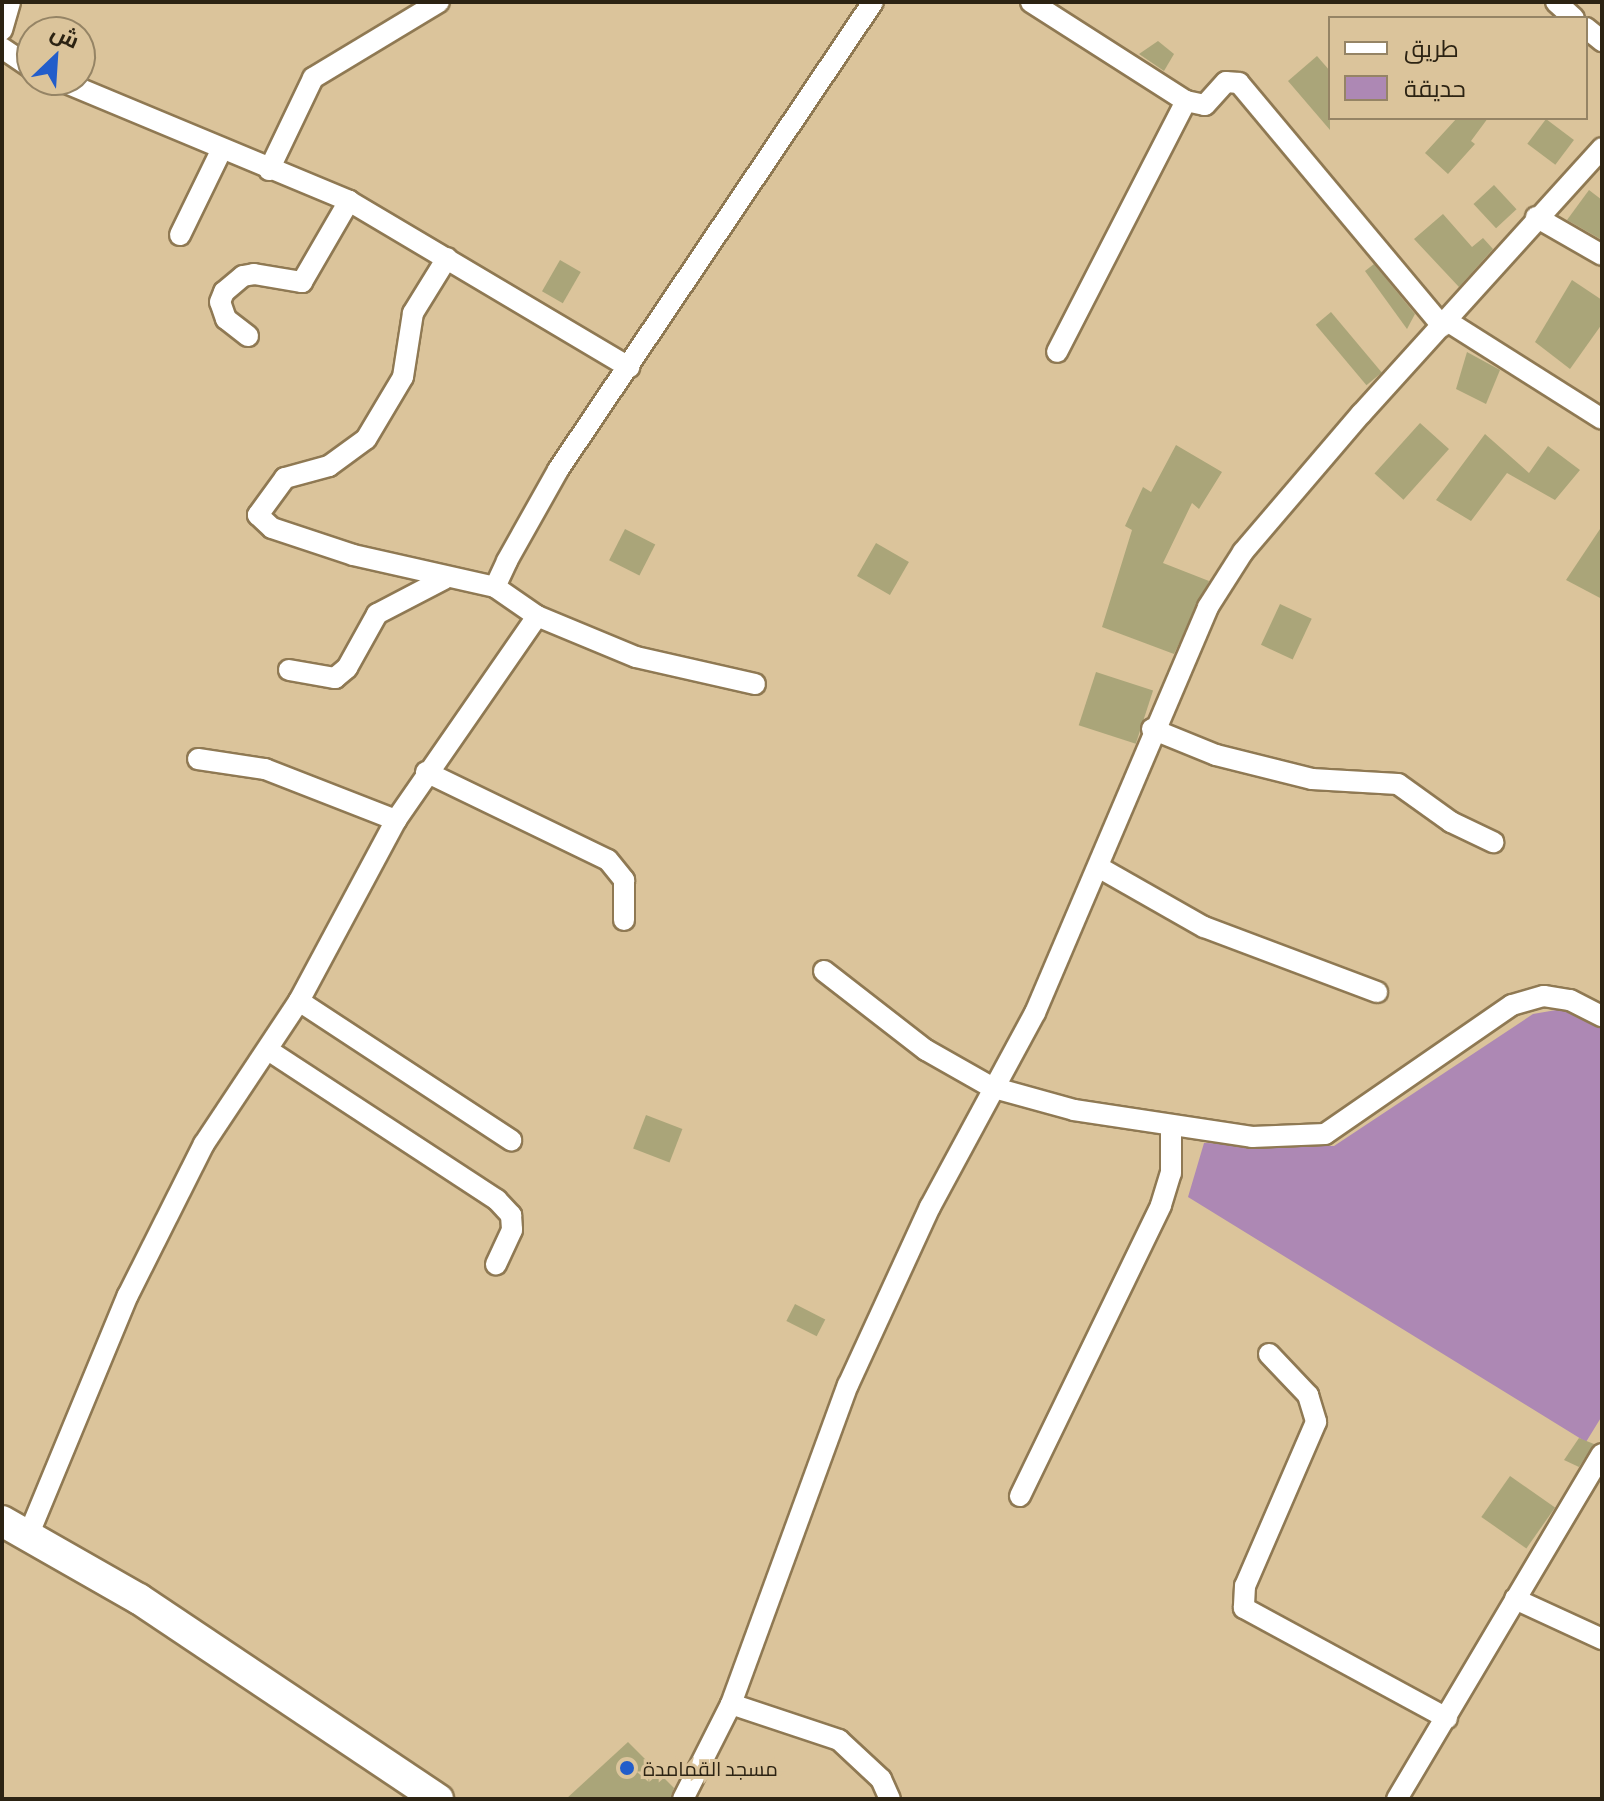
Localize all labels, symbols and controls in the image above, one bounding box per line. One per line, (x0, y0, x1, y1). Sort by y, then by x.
north arrow (16, 16, 96, 96)
legend (1328, 16, 1588, 120)
text: ش (47, 17, 84, 54)
text: طريق (1404, 33, 1459, 62)
text: حديقة (1404, 73, 1466, 102)
place label: مسجد القمامدة (643, 1756, 778, 1780)
marker: مسجد القمامدة (618, 1759, 636, 1777)

